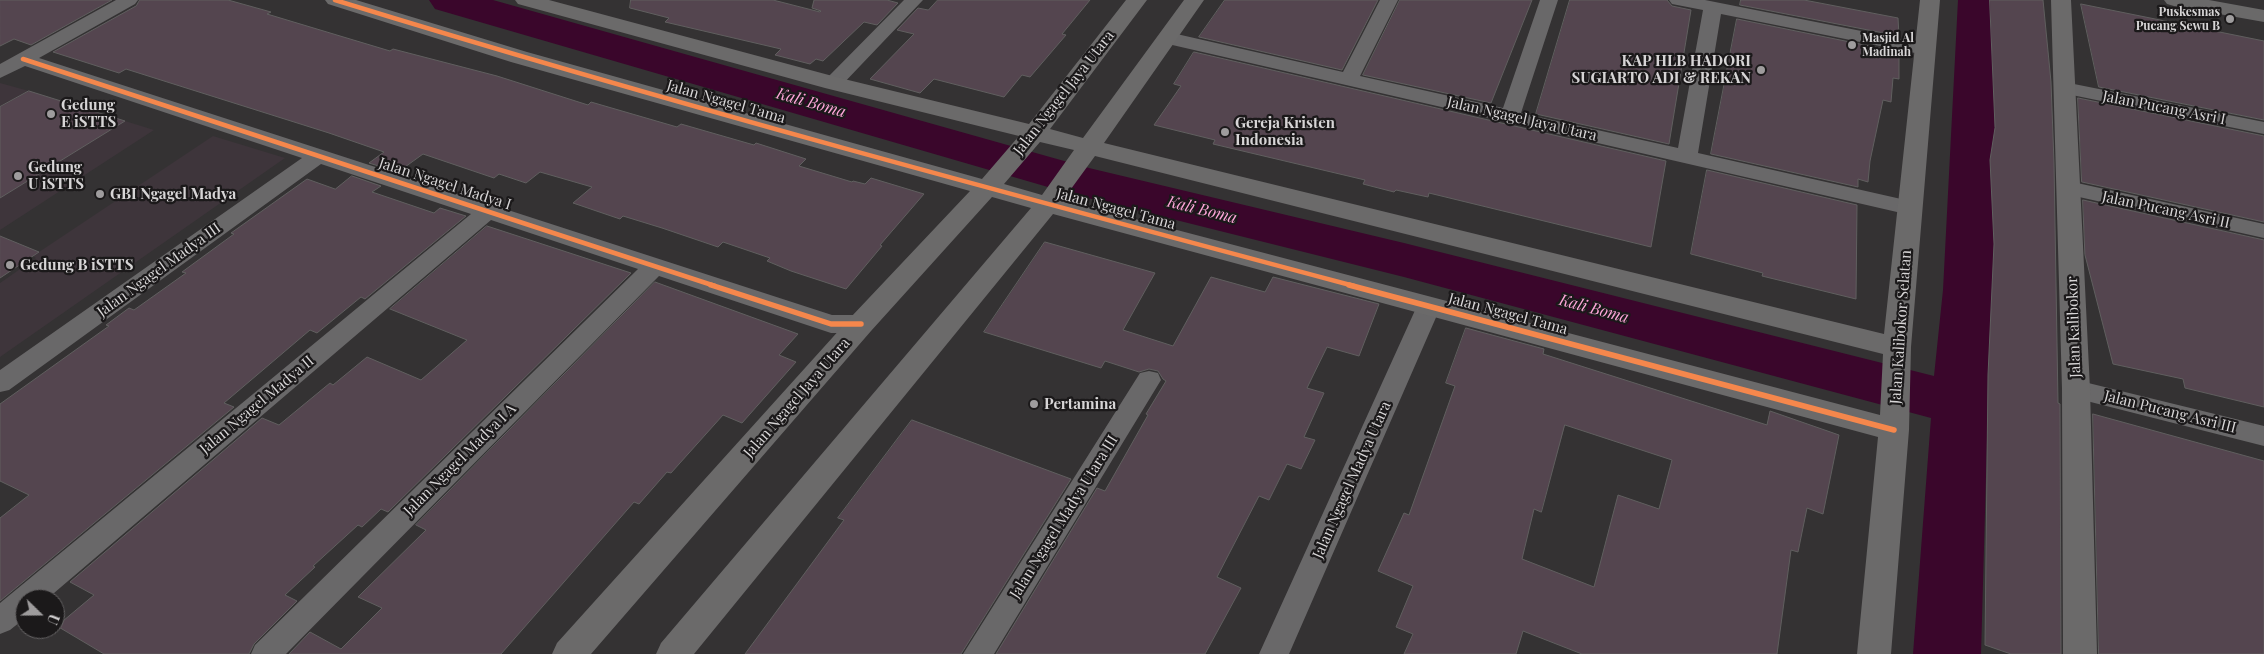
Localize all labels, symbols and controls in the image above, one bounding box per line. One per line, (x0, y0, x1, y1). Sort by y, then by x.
place label: Puskesmas Pucang Sewu B (2136, 5, 2220, 33)
marker: Puskesmas Pucang Sewu B (2224, 13, 2236, 25)
street label: Jalan Ngagel Jaya Utara (1010, 27, 1118, 159)
place label: Masjid Al Madinah (1862, 31, 1914, 59)
marker: Masjid Al Madinah (1846, 39, 1858, 51)
place label: KAP HLB HADORI SUGIARTO ADI & REKAN (1571, 52, 1751, 87)
marker: KAP HLB HADORI SUGIARTO ADI & REKAN (1755, 64, 1767, 76)
street label: Jalan Ngagel Tama (665, 76, 787, 128)
water label: Kali Boma (774, 84, 848, 122)
street label: Jalan Pucang Asri I (2101, 87, 2227, 129)
street label: Jalan Ngagel Jaya Utara (1445, 93, 1599, 145)
place label: Gedung E iSTTS (61, 96, 116, 131)
marker: Gedung E iSTTS (45, 108, 57, 120)
place label: Gereja Kristen Indonesia (1235, 114, 1335, 149)
marker: Gereja Kristen Indonesia (1219, 126, 1231, 138)
street label: Jalan Ngagel Madya I (376, 154, 514, 214)
place label: Gedung U iSTTS (28, 158, 84, 193)
marker: Gedung U iSTTS (12, 170, 24, 182)
street label: Jalan Ngagel Tama (1054, 184, 1178, 234)
place label: GBI Ngagel Madya (110, 185, 236, 203)
marker: GBI Ngagel Madya (94, 188, 106, 200)
street label: Jalan Pucang Asri II (2100, 188, 2232, 232)
water label: Kali Boma (1165, 192, 1239, 228)
street label: Jalan Ngagel Madya III (94, 219, 224, 321)
street label: Jalan Kalibokor Selatan (1887, 249, 1915, 405)
place label: Gedung B iSTTS (20, 256, 133, 274)
marker: Gedung B iSTTS (4, 259, 16, 271)
street label: Jalan Kalibokor (2063, 276, 2085, 378)
street label: Jalan Ngagel Tama (1446, 289, 1570, 339)
water label: Kali Boma (1557, 290, 1631, 328)
street label: Jalan Ngagel Jaya Utara (740, 334, 854, 462)
street label: Jalan Ngagel Madya II (196, 352, 318, 458)
street label: Jalan Pucang Asri III (2102, 387, 2238, 437)
place label: Pertamina (1044, 395, 1116, 413)
marker: Pertamina (1028, 398, 1040, 410)
street label: Jalan Ngagel Madya Utara (1309, 399, 1395, 561)
street label: Jalan Ngagel Madya I A (400, 400, 520, 520)
street label: Jalan Ngagel Madya Utara III (1006, 432, 1122, 602)
north arrow (15, 589, 65, 639)
text: U (43, 611, 64, 627)

